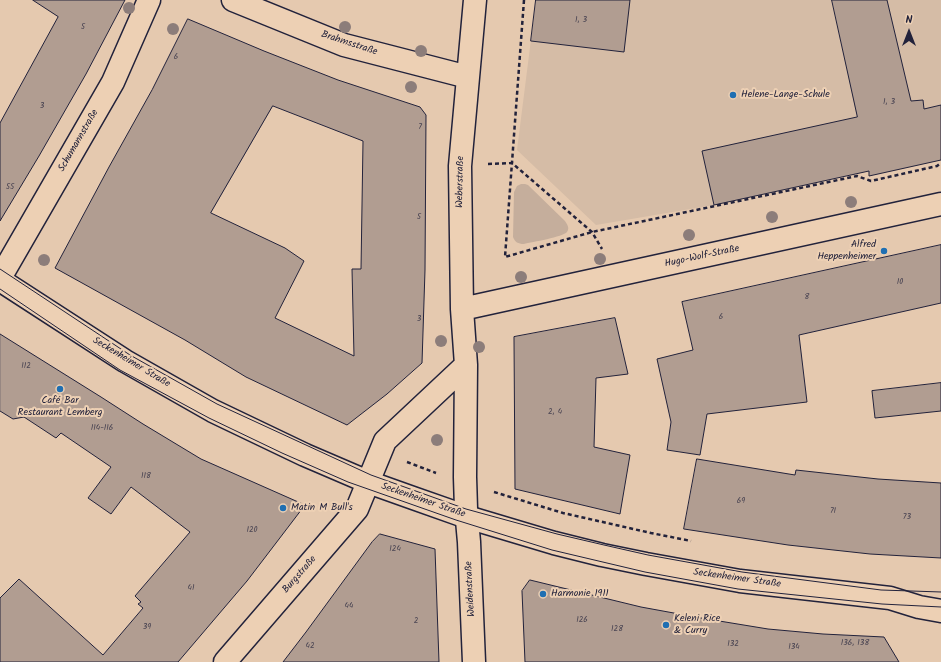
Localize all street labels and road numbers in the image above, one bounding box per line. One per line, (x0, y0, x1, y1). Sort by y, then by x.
street label: Brahmsstraße (319, 29, 379, 59)
street label: Schumannstraße (56, 108, 102, 174)
street label: Weberstraße (455, 156, 467, 208)
street label: Hugo-Wolf-Straße (664, 243, 740, 271)
street label: Seckenheimer Straße (90, 335, 172, 391)
street label: Seckenheimer Straße (379, 481, 467, 521)
street label: Burgstraße (280, 554, 320, 596)
street label: Weidenstraße (464, 561, 478, 617)
street label: Seckenheimer Straße (692, 567, 782, 591)

